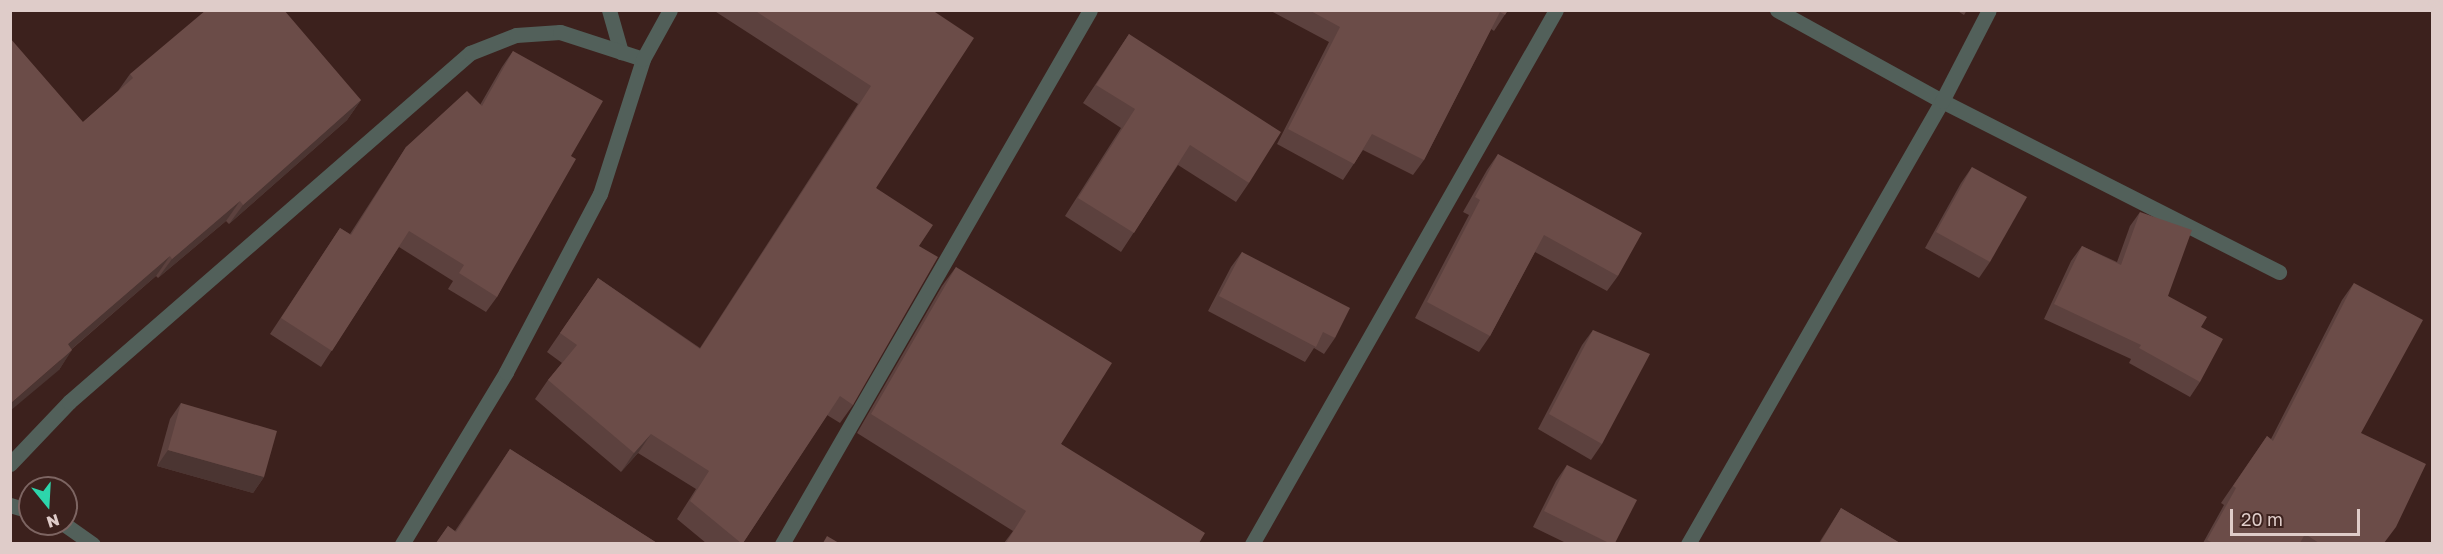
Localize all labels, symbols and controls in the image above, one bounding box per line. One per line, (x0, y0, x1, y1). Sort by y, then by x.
north arrow (18, 476, 78, 536)
scale bar (2233, 497, 2364, 535)
text: 20 m (2241, 508, 2283, 530)
text: N (44, 510, 62, 533)

